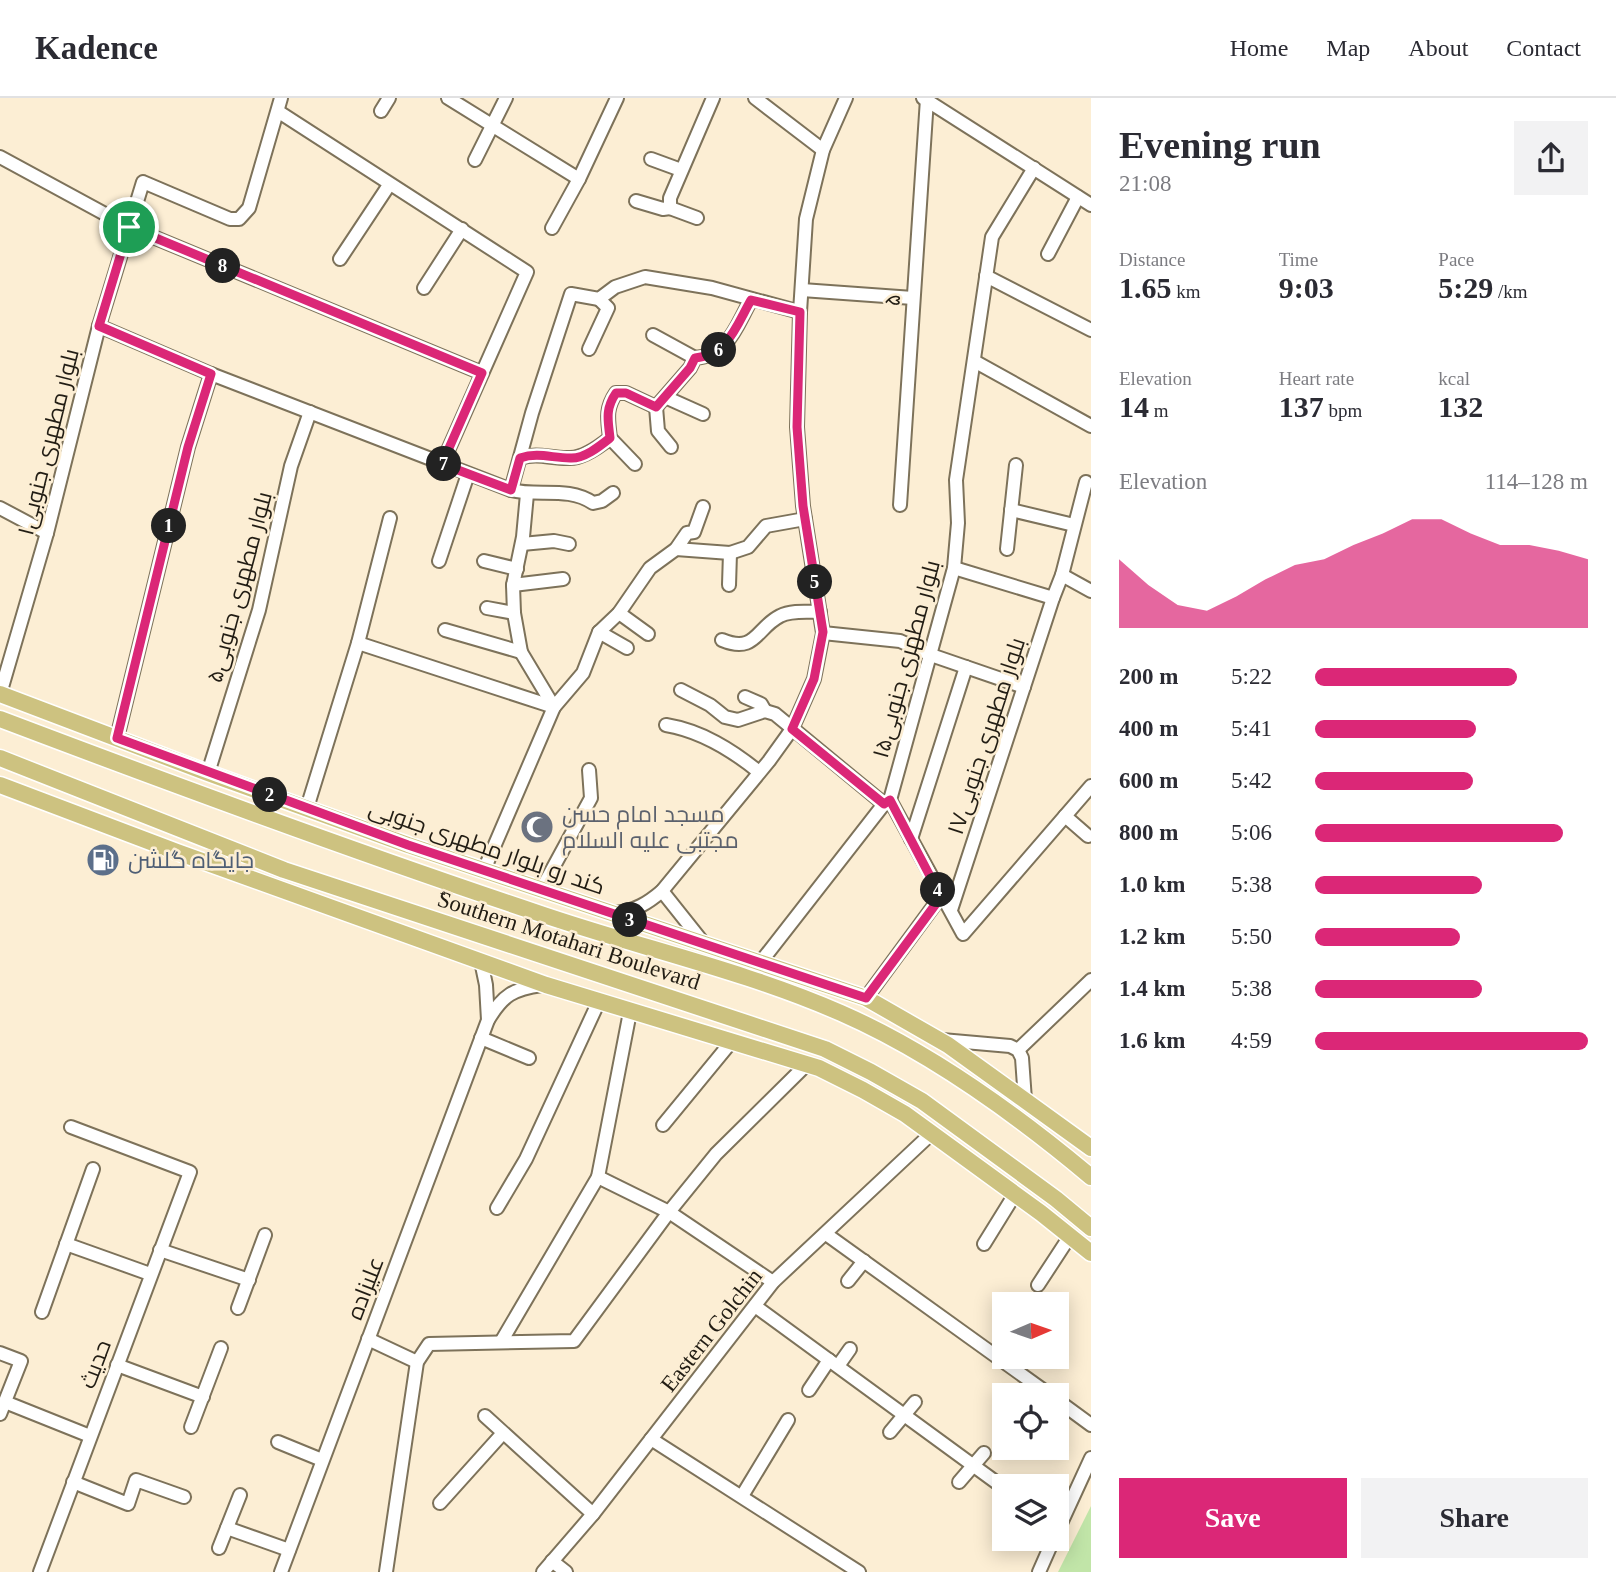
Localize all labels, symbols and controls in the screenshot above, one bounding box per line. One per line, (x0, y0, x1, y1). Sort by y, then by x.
text: Kadence (35, 30, 158, 66)
text: Home (1230, 35, 1288, 61)
text: Map (1326, 35, 1370, 61)
text: About (1408, 35, 1468, 61)
text: Contact (1506, 35, 1581, 61)
button: share (1514, 121, 1588, 195)
text: Evening run (1119, 124, 1321, 166)
text: 21:08 (1119, 171, 1171, 196)
pin (99, 197, 159, 257)
icon: arrive (110, 208, 148, 246)
pin: 8 (206, 248, 241, 284)
text: Distance (1119, 249, 1185, 270)
text: Time (1279, 249, 1318, 270)
text: Pace (1438, 249, 1474, 270)
text: 8 (218, 255, 227, 276)
text: 1.65 (1119, 271, 1172, 304)
text: 9:03 (1279, 271, 1334, 304)
text: 5:29 (1438, 271, 1493, 304)
text: km (1172, 281, 1201, 302)
text: /km (1493, 281, 1528, 302)
street label: ۵ (880, 293, 905, 307)
pin: 6 (702, 332, 736, 368)
text: 6 (714, 339, 723, 360)
street label: ۱بلوار مطهری جنوبی (13, 346, 85, 538)
text: Elevation (1119, 368, 1192, 389)
text: Heart rate (1279, 368, 1354, 389)
text: kcal (1438, 368, 1470, 389)
text: 14 (1119, 390, 1149, 423)
text: 137 (1279, 390, 1324, 423)
text: 132 (1438, 390, 1483, 423)
text: m (1149, 400, 1169, 421)
text: bpm (1324, 400, 1362, 421)
pin: 7 (426, 446, 462, 482)
text: 7 (439, 453, 448, 474)
text: Elevation (1119, 469, 1207, 494)
text: 114–128 m (1485, 469, 1588, 494)
street label: ۵بلوار مطهری جنوبی (202, 489, 278, 686)
pin: 1 (152, 508, 186, 544)
text: 1 (164, 515, 173, 536)
street label: بلوار مطهری جنوبی۱۵ (868, 557, 946, 761)
pin: 5 (798, 564, 832, 600)
text: 5 (810, 571, 819, 592)
street label: بلوار مطهری جنوبی۱۷ (943, 634, 1031, 838)
text: 200 m (1119, 664, 1178, 689)
text: 5:22 (1231, 664, 1272, 689)
text: 400 m (1119, 716, 1178, 741)
text: 5:41 (1231, 716, 1272, 741)
text: 600 m (1119, 768, 1178, 793)
text: 5:42 (1231, 768, 1272, 793)
pin: 2 (252, 778, 288, 812)
text: 2 (265, 784, 274, 805)
street label: کند رو بلوار مطهری جنوبی (365, 795, 608, 901)
place label: مسجد امام حسن مجتبی علیه السلام (562, 802, 739, 856)
mosque icon: مسجد امام حسن مجتبی علیه السلام (518, 808, 556, 846)
text: 800 m (1119, 820, 1178, 845)
text: 5:06 (1231, 820, 1272, 845)
fuel station icon: جایگاه گلشن (84, 841, 122, 879)
place label: جایگاه گلشن (128, 848, 254, 874)
pin: 4 (920, 872, 956, 908)
text: 1.0 km (1119, 872, 1185, 897)
text: 5:38 (1231, 872, 1272, 897)
text: 4 (933, 879, 942, 900)
street label: ُSouthern Motahari Boulevard (434, 886, 704, 995)
pin: 3 (612, 902, 648, 938)
text: 3 (625, 909, 634, 930)
text: 1.2 km (1119, 924, 1185, 949)
text: 5:50 (1231, 924, 1272, 949)
text: 1.4 km (1119, 976, 1185, 1001)
text: 5:38 (1231, 976, 1272, 1001)
text: 1.6 km (1119, 1028, 1185, 1053)
text: 4:59 (1231, 1028, 1272, 1053)
street label: علیزاده (342, 1253, 389, 1323)
street label: Eastern Golchin (656, 1264, 767, 1397)
north arrow (992, 1292, 1069, 1368)
map controls (992, 1292, 1069, 1551)
street label: حدیث (75, 1336, 116, 1392)
button: locate (992, 1383, 1069, 1460)
button: layers (992, 1474, 1069, 1551)
button: Save (1119, 1478, 1347, 1558)
button: Share (1361, 1478, 1588, 1558)

